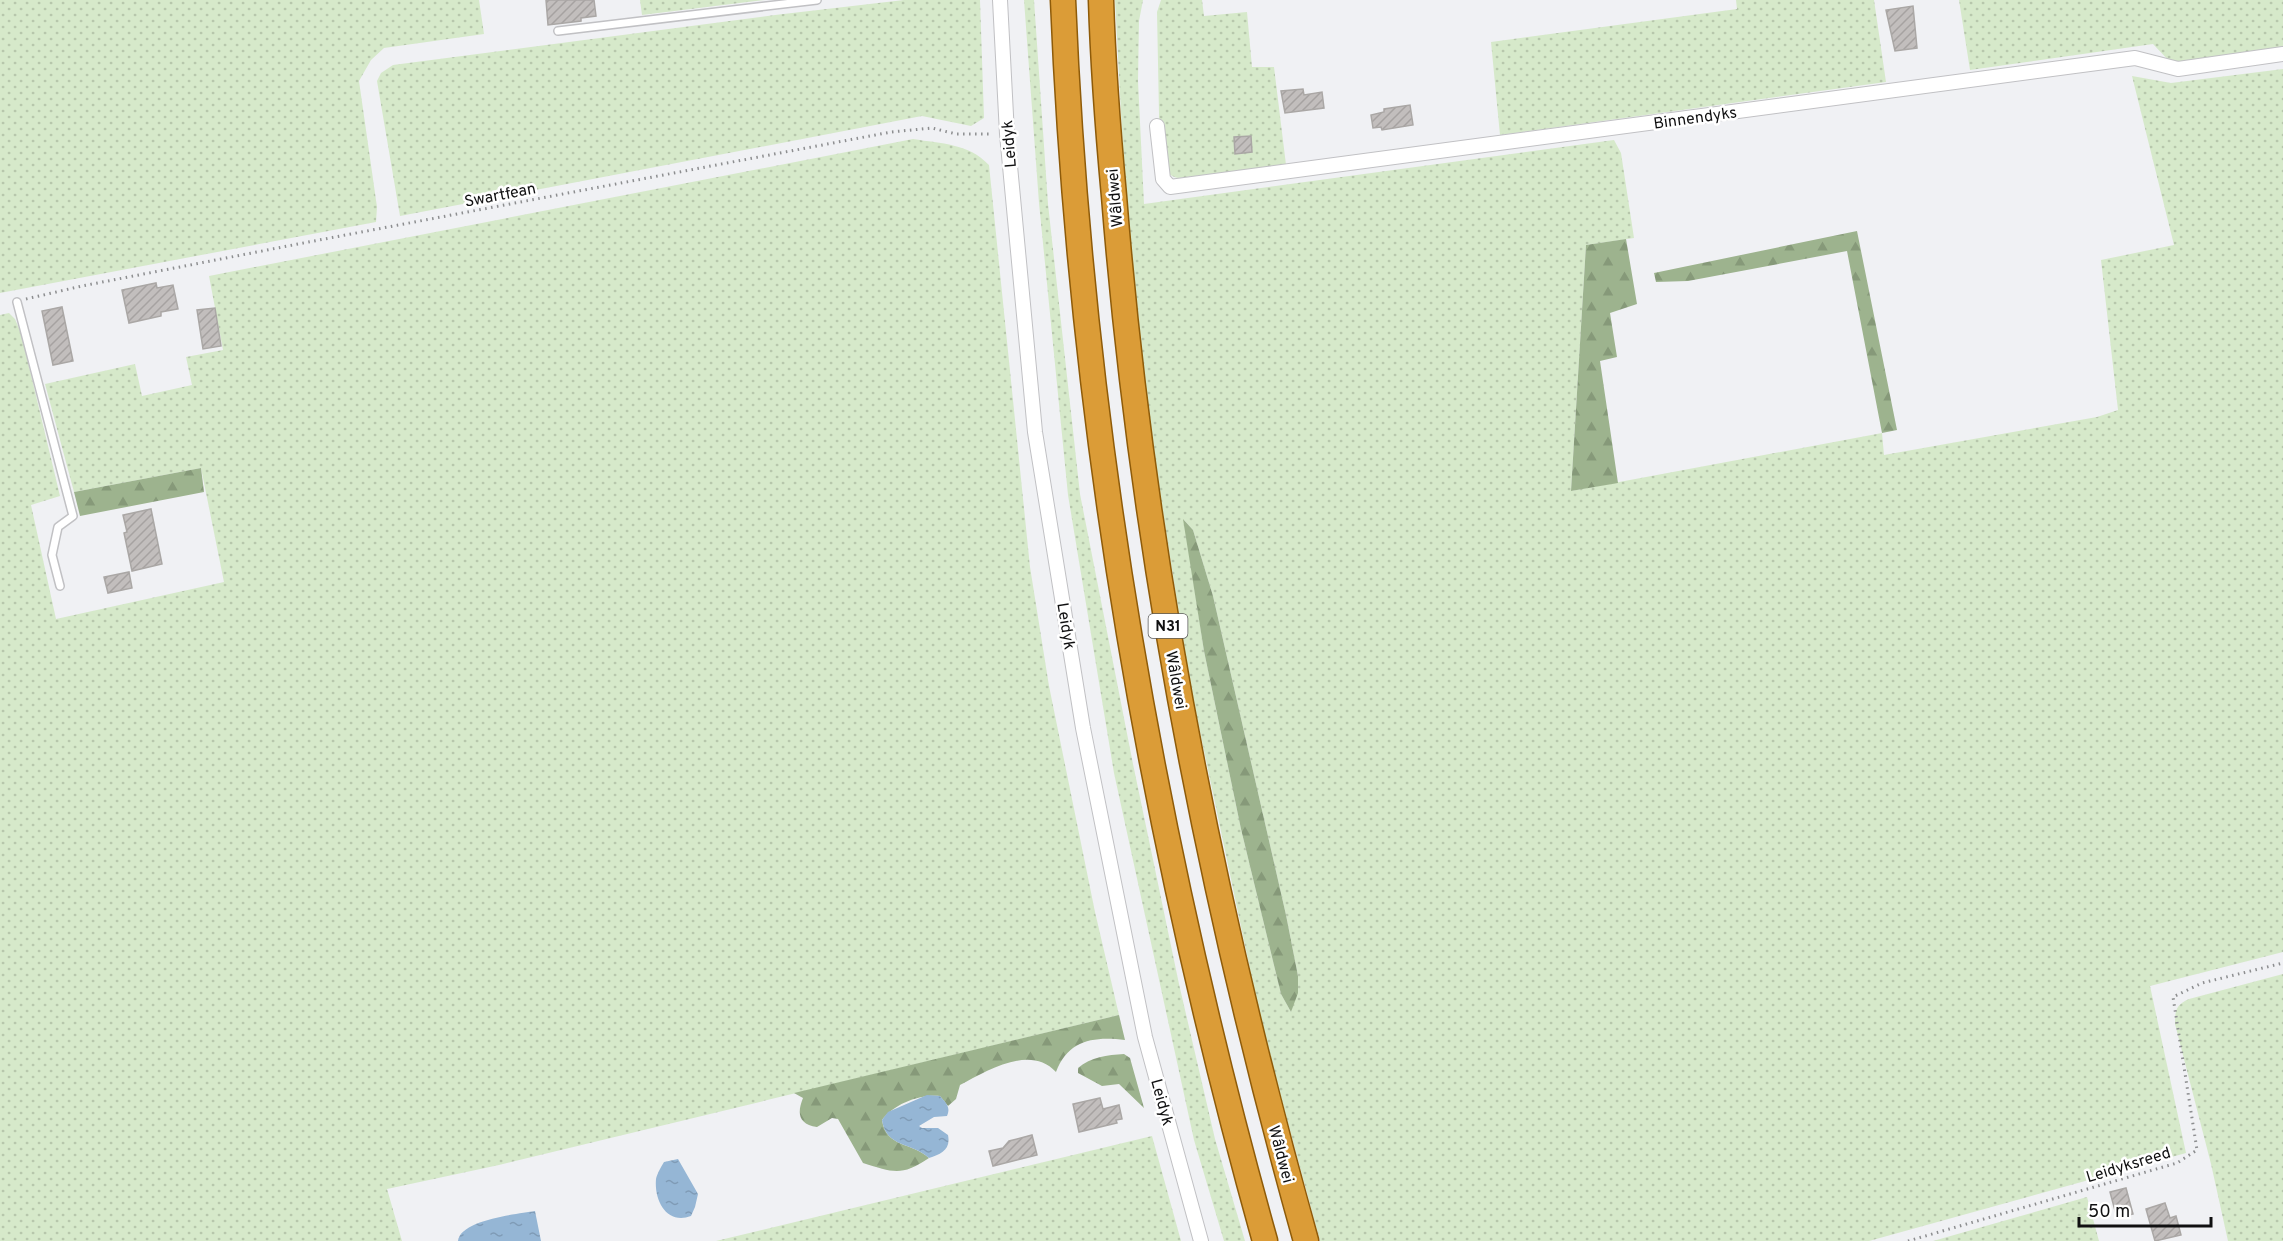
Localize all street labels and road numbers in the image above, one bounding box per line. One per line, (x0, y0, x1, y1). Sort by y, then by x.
street label: Binnendyks (1652, 103, 1738, 135)
street label: Leidyk (998, 119, 1022, 168)
street label: Wâldwei (1103, 168, 1129, 228)
street label: Swartfean (463, 179, 538, 213)
street label: Leidyk (1051, 601, 1079, 651)
road number: N31 (1148, 614, 1188, 638)
street label: Wâldwei (1160, 650, 1190, 711)
street label: Leidyk (1145, 1077, 1177, 1128)
street label: Wâldwei (1263, 1124, 1297, 1185)
street label: Leidyksreed (2084, 1144, 2173, 1188)

